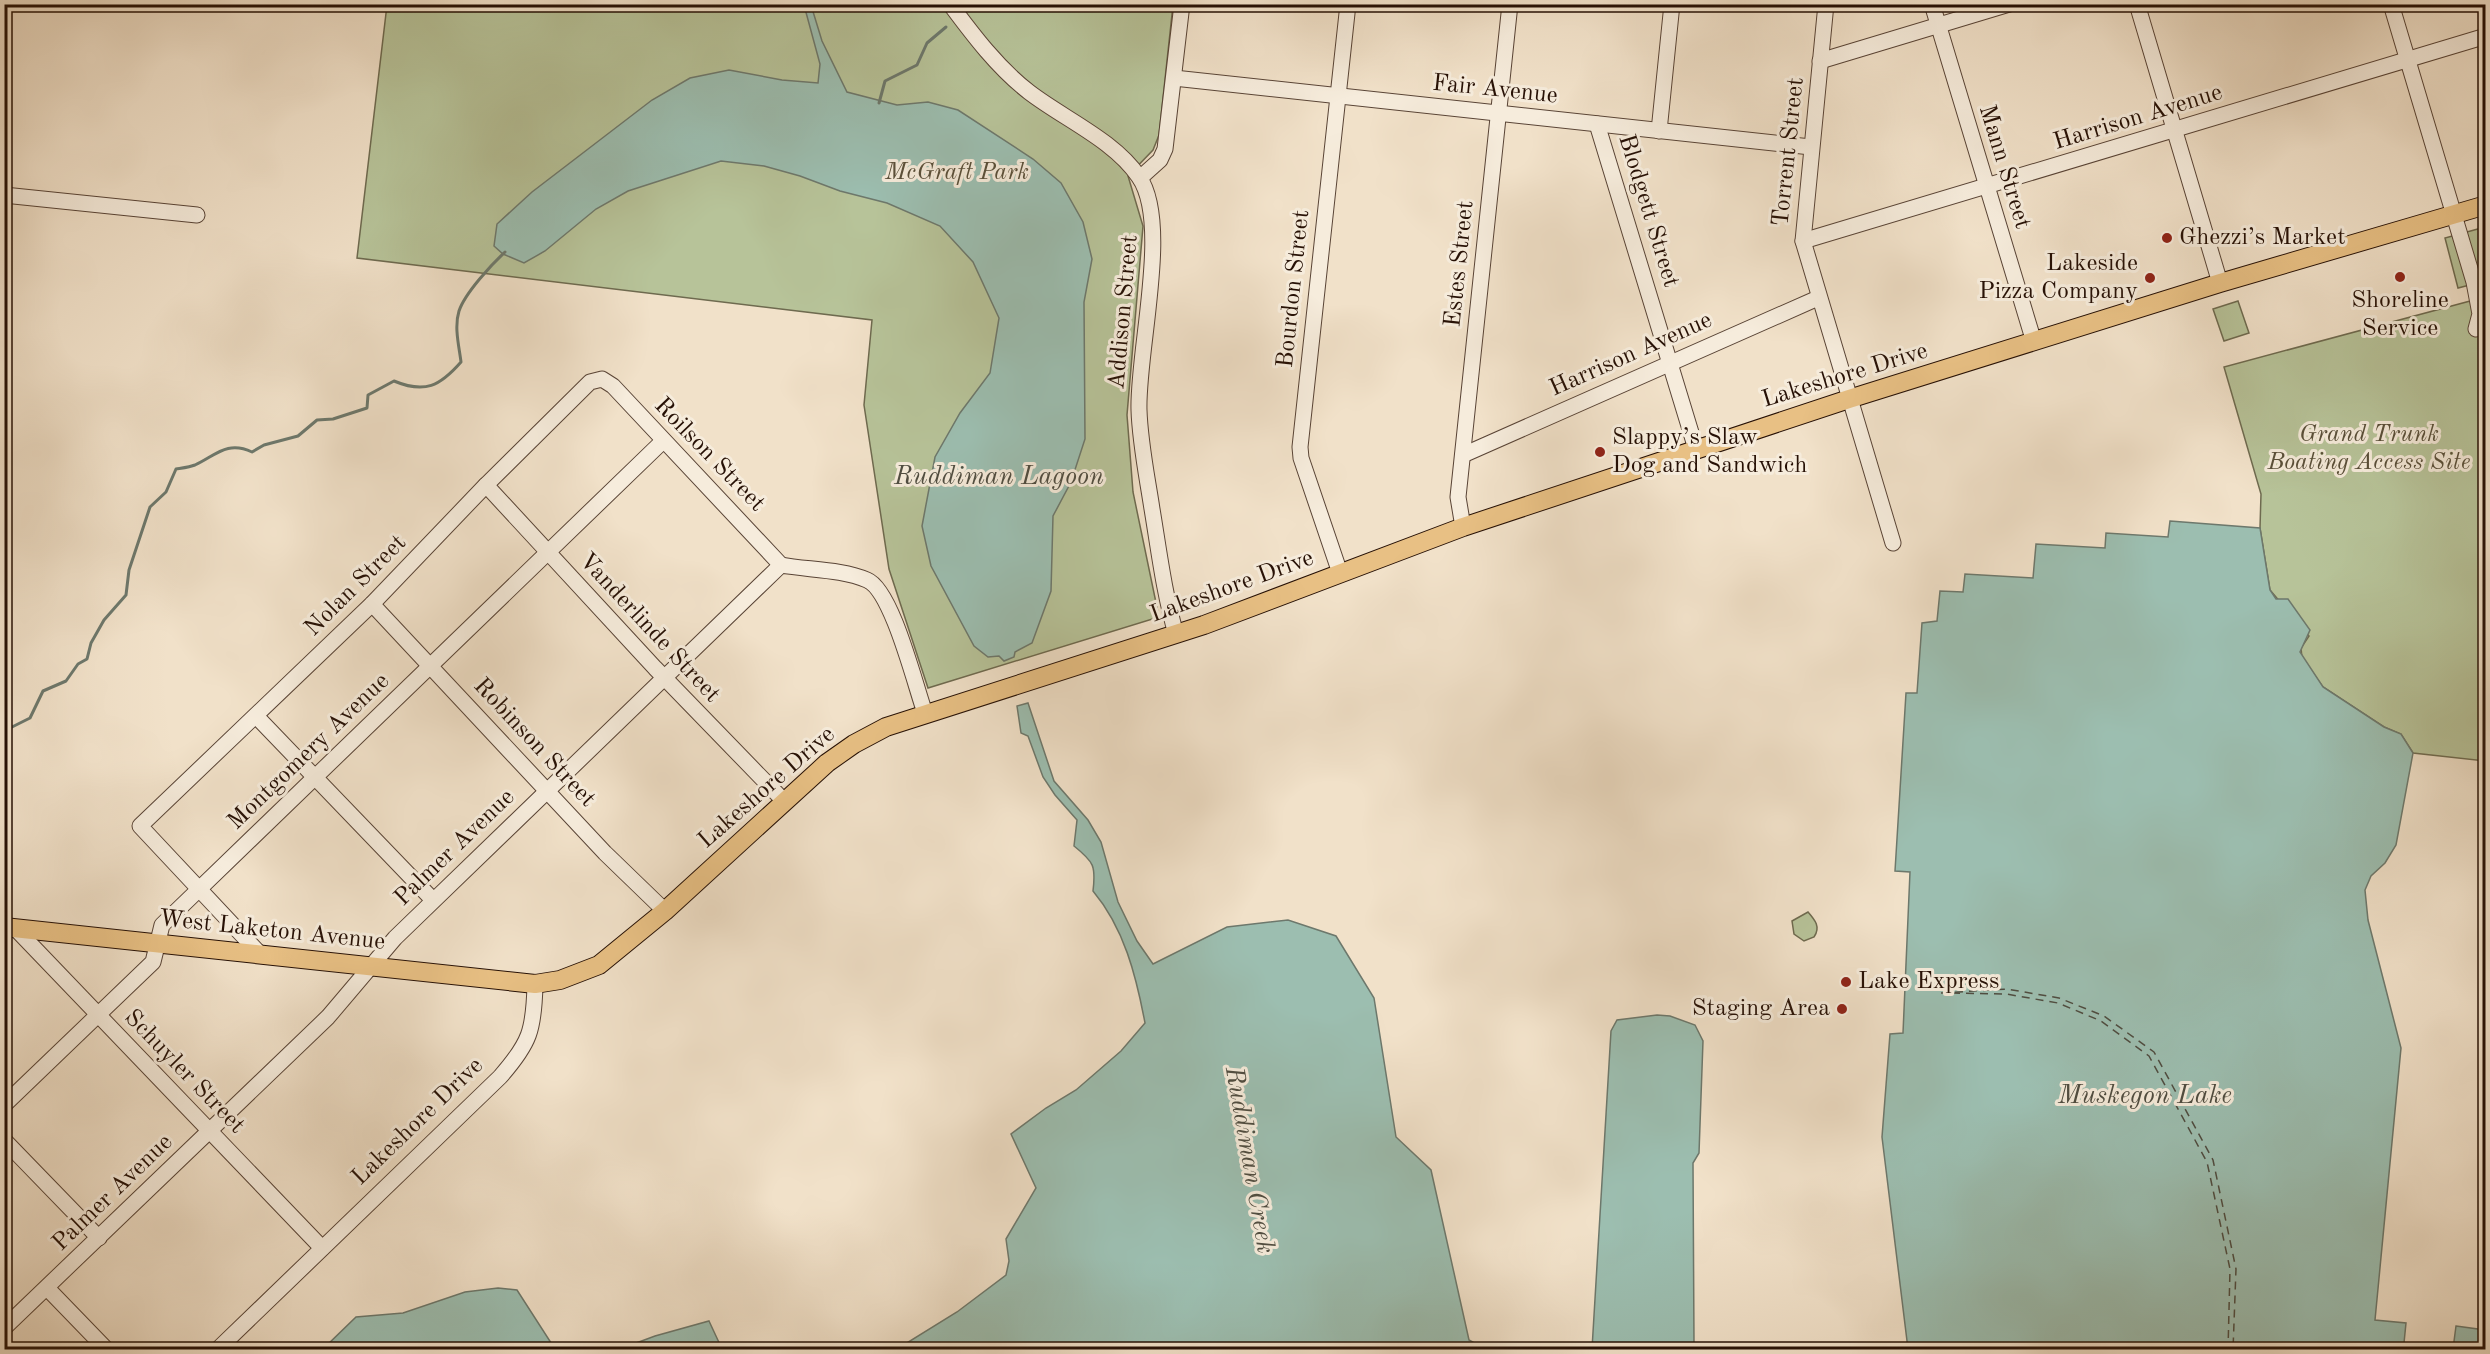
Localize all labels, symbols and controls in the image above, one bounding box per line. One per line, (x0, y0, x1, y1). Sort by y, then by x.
street label: Fair Avenue (1431, 71, 1559, 109)
street label: Torrent Street (1769, 76, 1809, 228)
street label: Harrison Avenue (2051, 81, 2225, 155)
street label: Mann Street (1974, 102, 2034, 232)
street label: Blodgett Street (1613, 132, 1683, 290)
park label: McGraft Park (884, 161, 1029, 185)
street label: Estes Street (1441, 200, 1479, 328)
street label: Bourdon Street (1274, 209, 1314, 369)
place label: Ghezzi’s Market (2179, 226, 2346, 250)
marker: Ghezzi’s Market (2160, 231, 2174, 245)
street label: Addison Street (1105, 234, 1143, 390)
place label: Lakeside Pizza Company (1978, 252, 2138, 304)
marker: Shoreline Service (2393, 270, 2407, 284)
marker: Lakeside Pizza Company (2143, 271, 2157, 285)
place label: Shoreline Service (2351, 289, 2449, 341)
street label: Harrison Avenue (1546, 308, 1716, 402)
street label: Lakeshore Drive (1759, 339, 1931, 413)
street label: Roilson Street (649, 394, 769, 516)
park label: Grand Trunk Boating Access Site (2266, 423, 2471, 475)
place label: Slappy’s Slaw Dog and Sandwich (1612, 426, 1807, 478)
marker: Slappy’s Slaw Dog and Sandwich (1593, 445, 1607, 459)
water label: Ruddiman Lagoon (893, 464, 1104, 490)
street label: Nolan Street (301, 531, 411, 641)
street label: Lakeshore Drive (1147, 546, 1317, 628)
street label: Vanderlinde Street (574, 549, 724, 707)
street label: Montgomery Avenue (224, 669, 394, 835)
street label: Robinson Street (468, 674, 600, 812)
street label: Lakeshore Drive (694, 722, 840, 854)
street label: Palmer Avenue (390, 785, 520, 911)
street label: West Laketon Avenue (158, 907, 386, 955)
place label: Lake Express (1858, 970, 1999, 994)
marker: Lake Express (1839, 975, 1853, 989)
place label: Staging Area (1692, 997, 1830, 1021)
marker: Staging Area (1835, 1002, 1849, 1016)
street label: Schuyler Street (119, 1006, 249, 1138)
street label: Lakeshore Drive (348, 1054, 488, 1190)
water label: Ruddiman Creek (1220, 1063, 1278, 1256)
water label: Muskegon Lake (2057, 1083, 2232, 1109)
street label: Palmer Avenue (48, 1130, 178, 1256)

